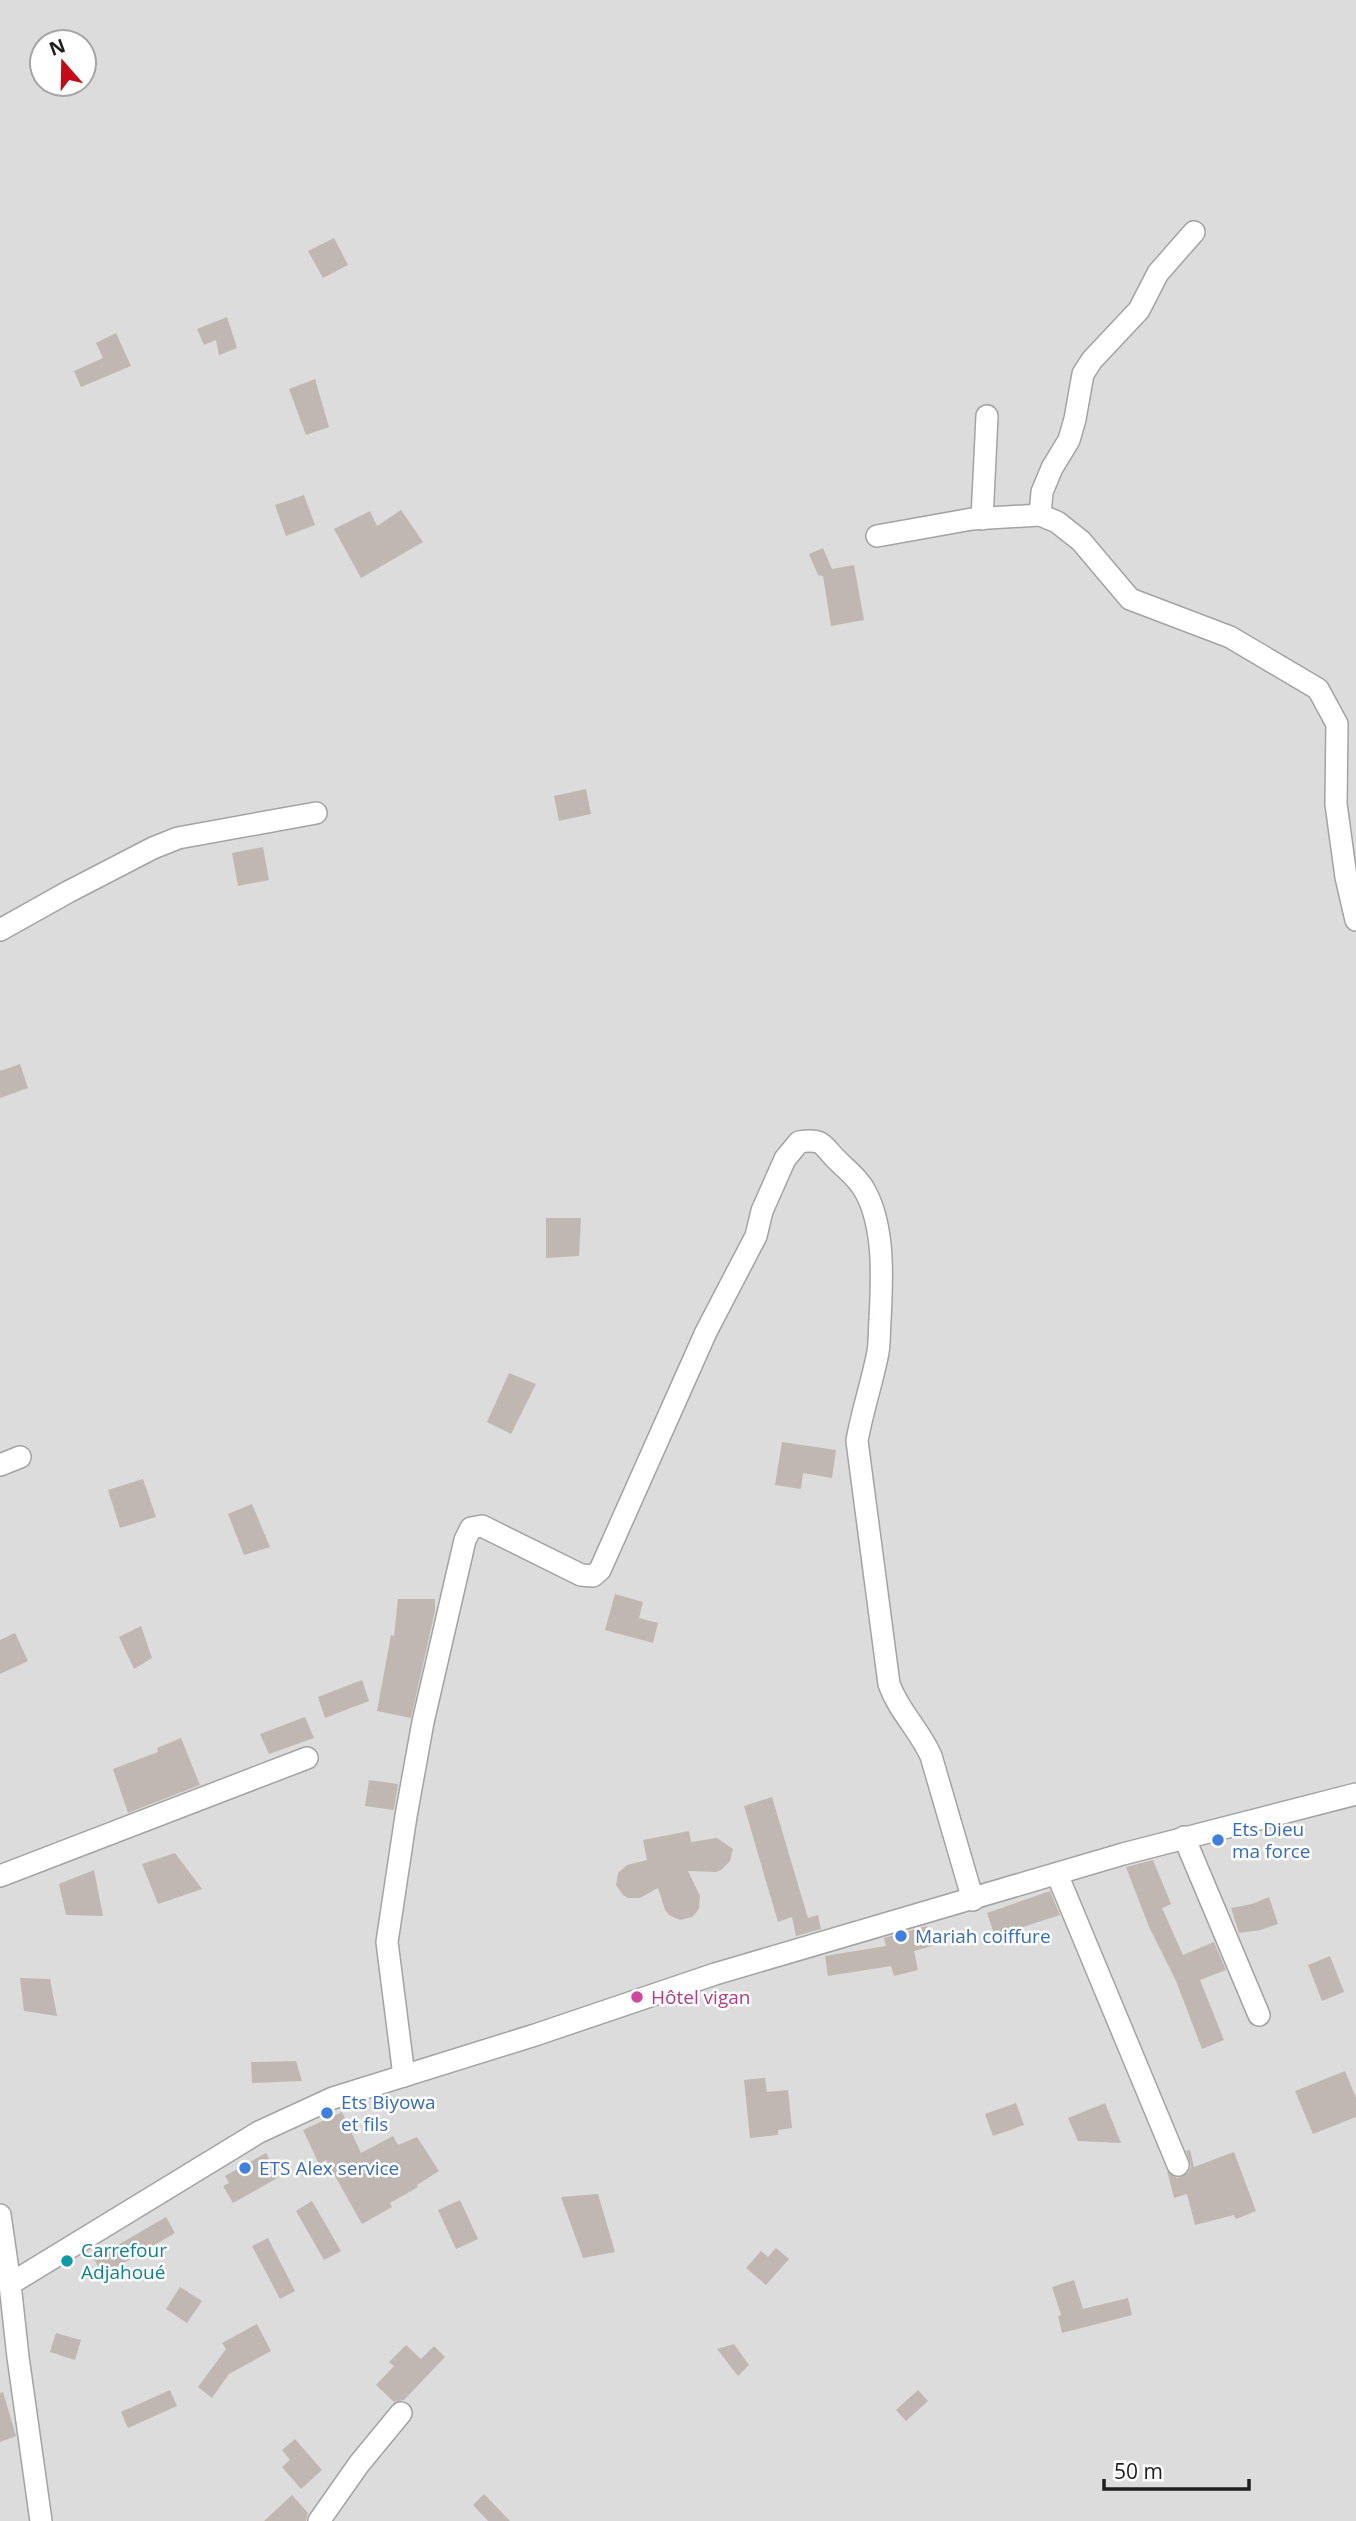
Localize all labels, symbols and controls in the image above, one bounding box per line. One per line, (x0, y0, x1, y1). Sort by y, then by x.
north arrow (28, 28, 98, 98)
text: N (45, 32, 69, 62)
place label: Ets Dieu ma force (1232, 1816, 1310, 1864)
marker: Ets Dieu ma force (1210, 1832, 1226, 1848)
place label: Mariah coiffure (915, 1923, 1051, 1949)
marker: Mariah coiffure (893, 1928, 909, 1944)
place label: Hôtel vigan (651, 1984, 750, 2010)
marker: Hôtel vigan (629, 1989, 645, 2005)
place label: Ets Biyowa et fils (341, 2089, 436, 2137)
marker: Ets Biyowa et fils (319, 2105, 335, 2121)
place label: ETS Alex service (259, 2155, 399, 2181)
marker: ETS Alex service (237, 2160, 253, 2176)
place label: Carrefour Adjahoué (81, 2237, 167, 2285)
marker: Carrefour Adjahoué (59, 2253, 75, 2269)
scale bar (1104, 2448, 1249, 2492)
text: 50 m (1114, 2457, 1163, 2485)

